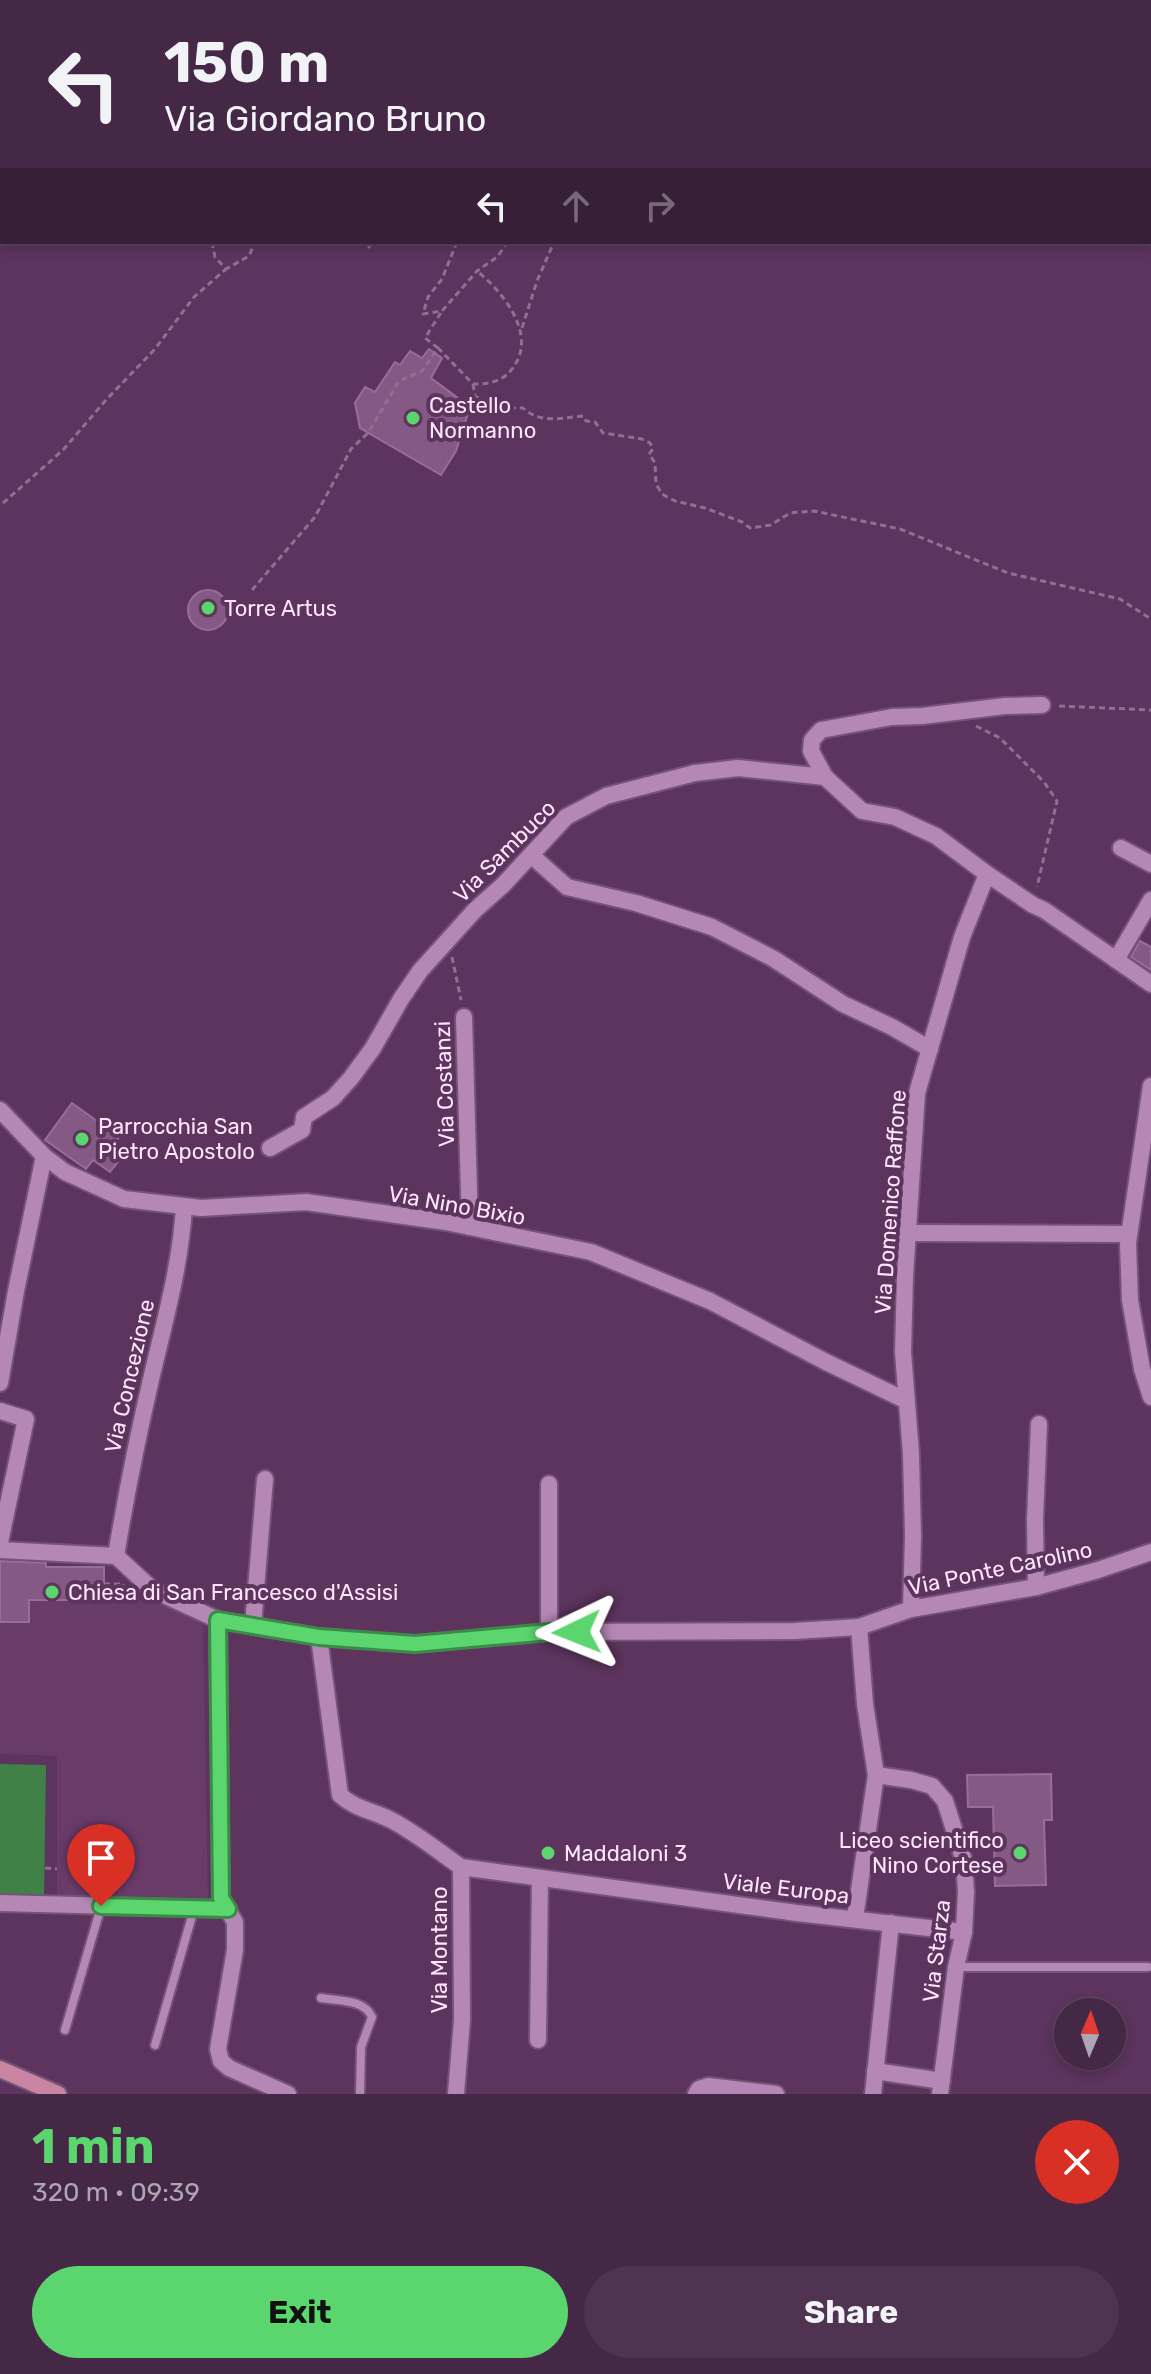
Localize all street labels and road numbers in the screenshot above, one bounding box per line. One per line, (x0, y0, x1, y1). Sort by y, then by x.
street label: Via Sambuco (448, 795, 561, 908)
street label: Via Costanzi (429, 1020, 460, 1148)
street label: Via Domenico Raffone (869, 1089, 912, 1315)
street label: Via Nino Bixio (386, 1180, 528, 1231)
street label: Via Concezione (99, 1297, 160, 1456)
street label: Via Ponte Carolino (906, 1536, 1095, 1601)
street label: Viale Europa (721, 1867, 851, 1910)
street label: Via Montano (426, 1886, 453, 2014)
street label: Via Starza (917, 1898, 956, 2004)

